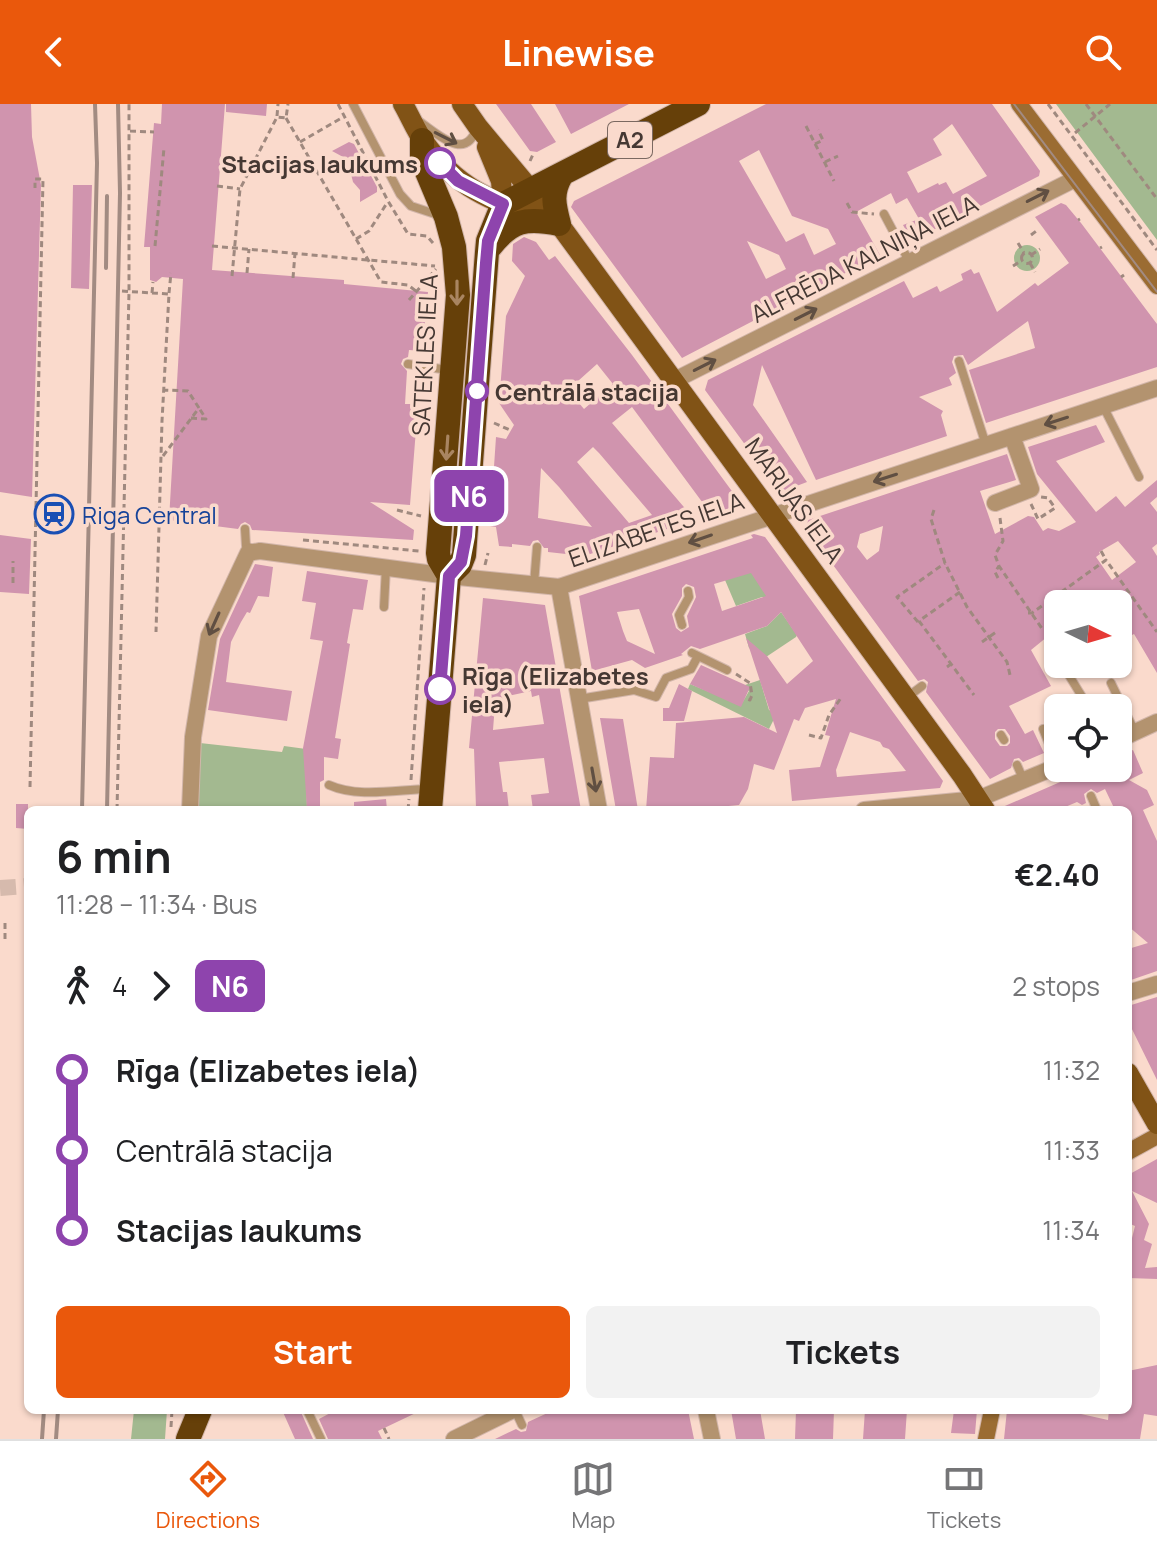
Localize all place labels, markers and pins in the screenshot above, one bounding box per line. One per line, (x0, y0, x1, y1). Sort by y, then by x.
place label: Stacijas laukums (221, 147, 418, 180)
marker: Stacijas laukums (425, 148, 455, 178)
place label: Centrālā stacija (495, 375, 679, 408)
marker: Centrālā stacija (466, 380, 488, 402)
station icon: Riga Central (33, 493, 75, 535)
place label: Riga Central (82, 498, 217, 531)
place label: Rīga (Elizabetes iela) (462, 659, 649, 720)
marker: Rīga (Elizabetes iela) (425, 674, 455, 704)

